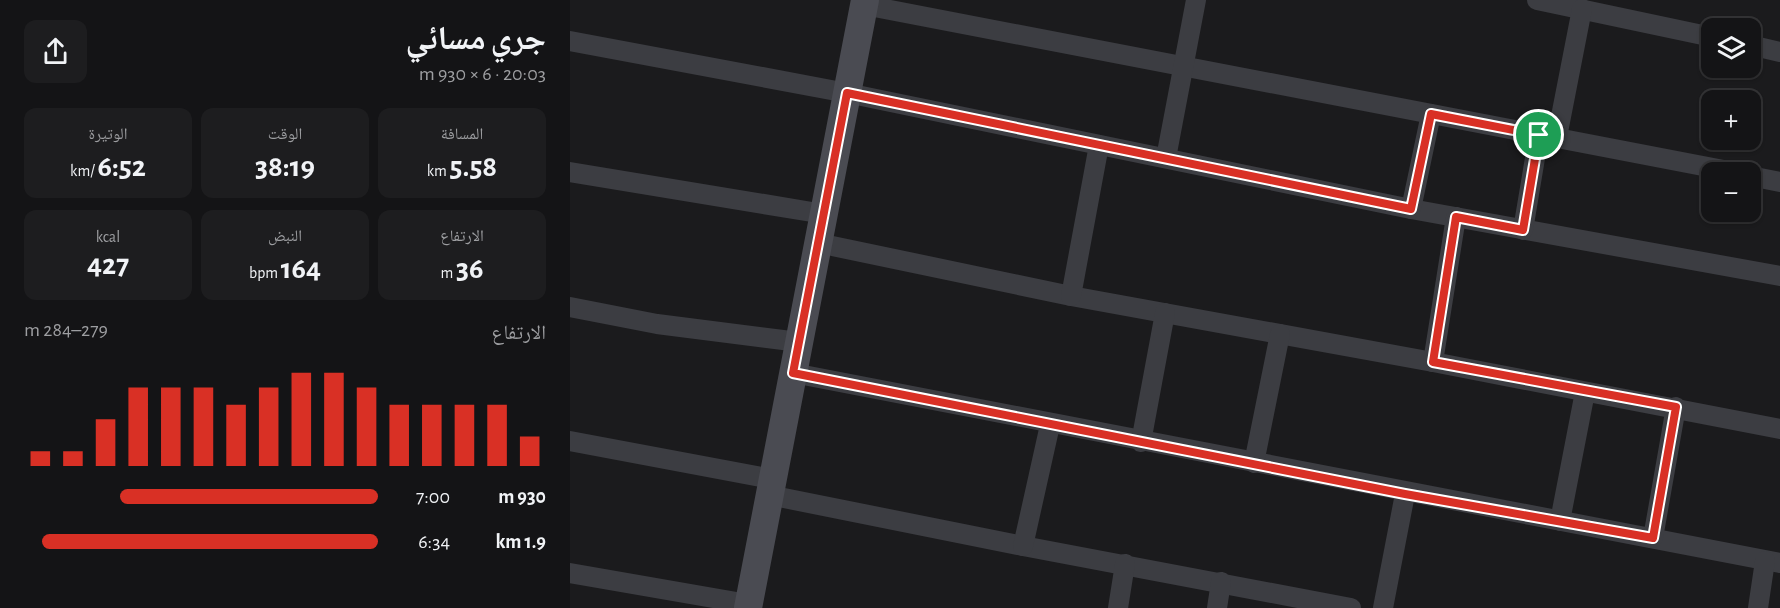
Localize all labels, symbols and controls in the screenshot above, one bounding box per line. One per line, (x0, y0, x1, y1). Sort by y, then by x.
map controls (1701, 18, 1761, 222)
button: layers (1701, 18, 1761, 78)
button: share (24, 20, 87, 83)
text: جري مسائي (406, 23, 546, 56)
text: 20:03 · 6 × 930 m (419, 64, 546, 84)
button: + (1701, 90, 1761, 150)
pin (1513, 109, 1564, 160)
icon: arrive (1522, 118, 1555, 151)
text: الوتيرة (89, 126, 127, 142)
text: الوقت (268, 126, 302, 142)
text: المسافة (441, 126, 483, 142)
text: 6:52 (97, 152, 146, 182)
text: 38:19 (255, 152, 315, 182)
text: 5.58 (450, 152, 497, 182)
button: − (1701, 162, 1761, 222)
text: /km (70, 163, 97, 179)
text: km (427, 163, 450, 179)
text: النبض (268, 228, 302, 244)
text: الارتفاع (440, 228, 484, 244)
text: kcal (96, 229, 120, 245)
text: 427 (87, 250, 129, 280)
text: 164 (281, 254, 321, 284)
text: 36 (456, 254, 483, 284)
text: bpm (249, 265, 281, 281)
text: m (441, 265, 456, 281)
text: 279–284 m (24, 320, 108, 340)
text: الارتفاع (491, 323, 546, 343)
text: 7:00 (416, 487, 450, 507)
text: 930 m (498, 487, 546, 507)
text: 6:34 (418, 532, 450, 552)
text: 1.9 km (495, 532, 546, 552)

